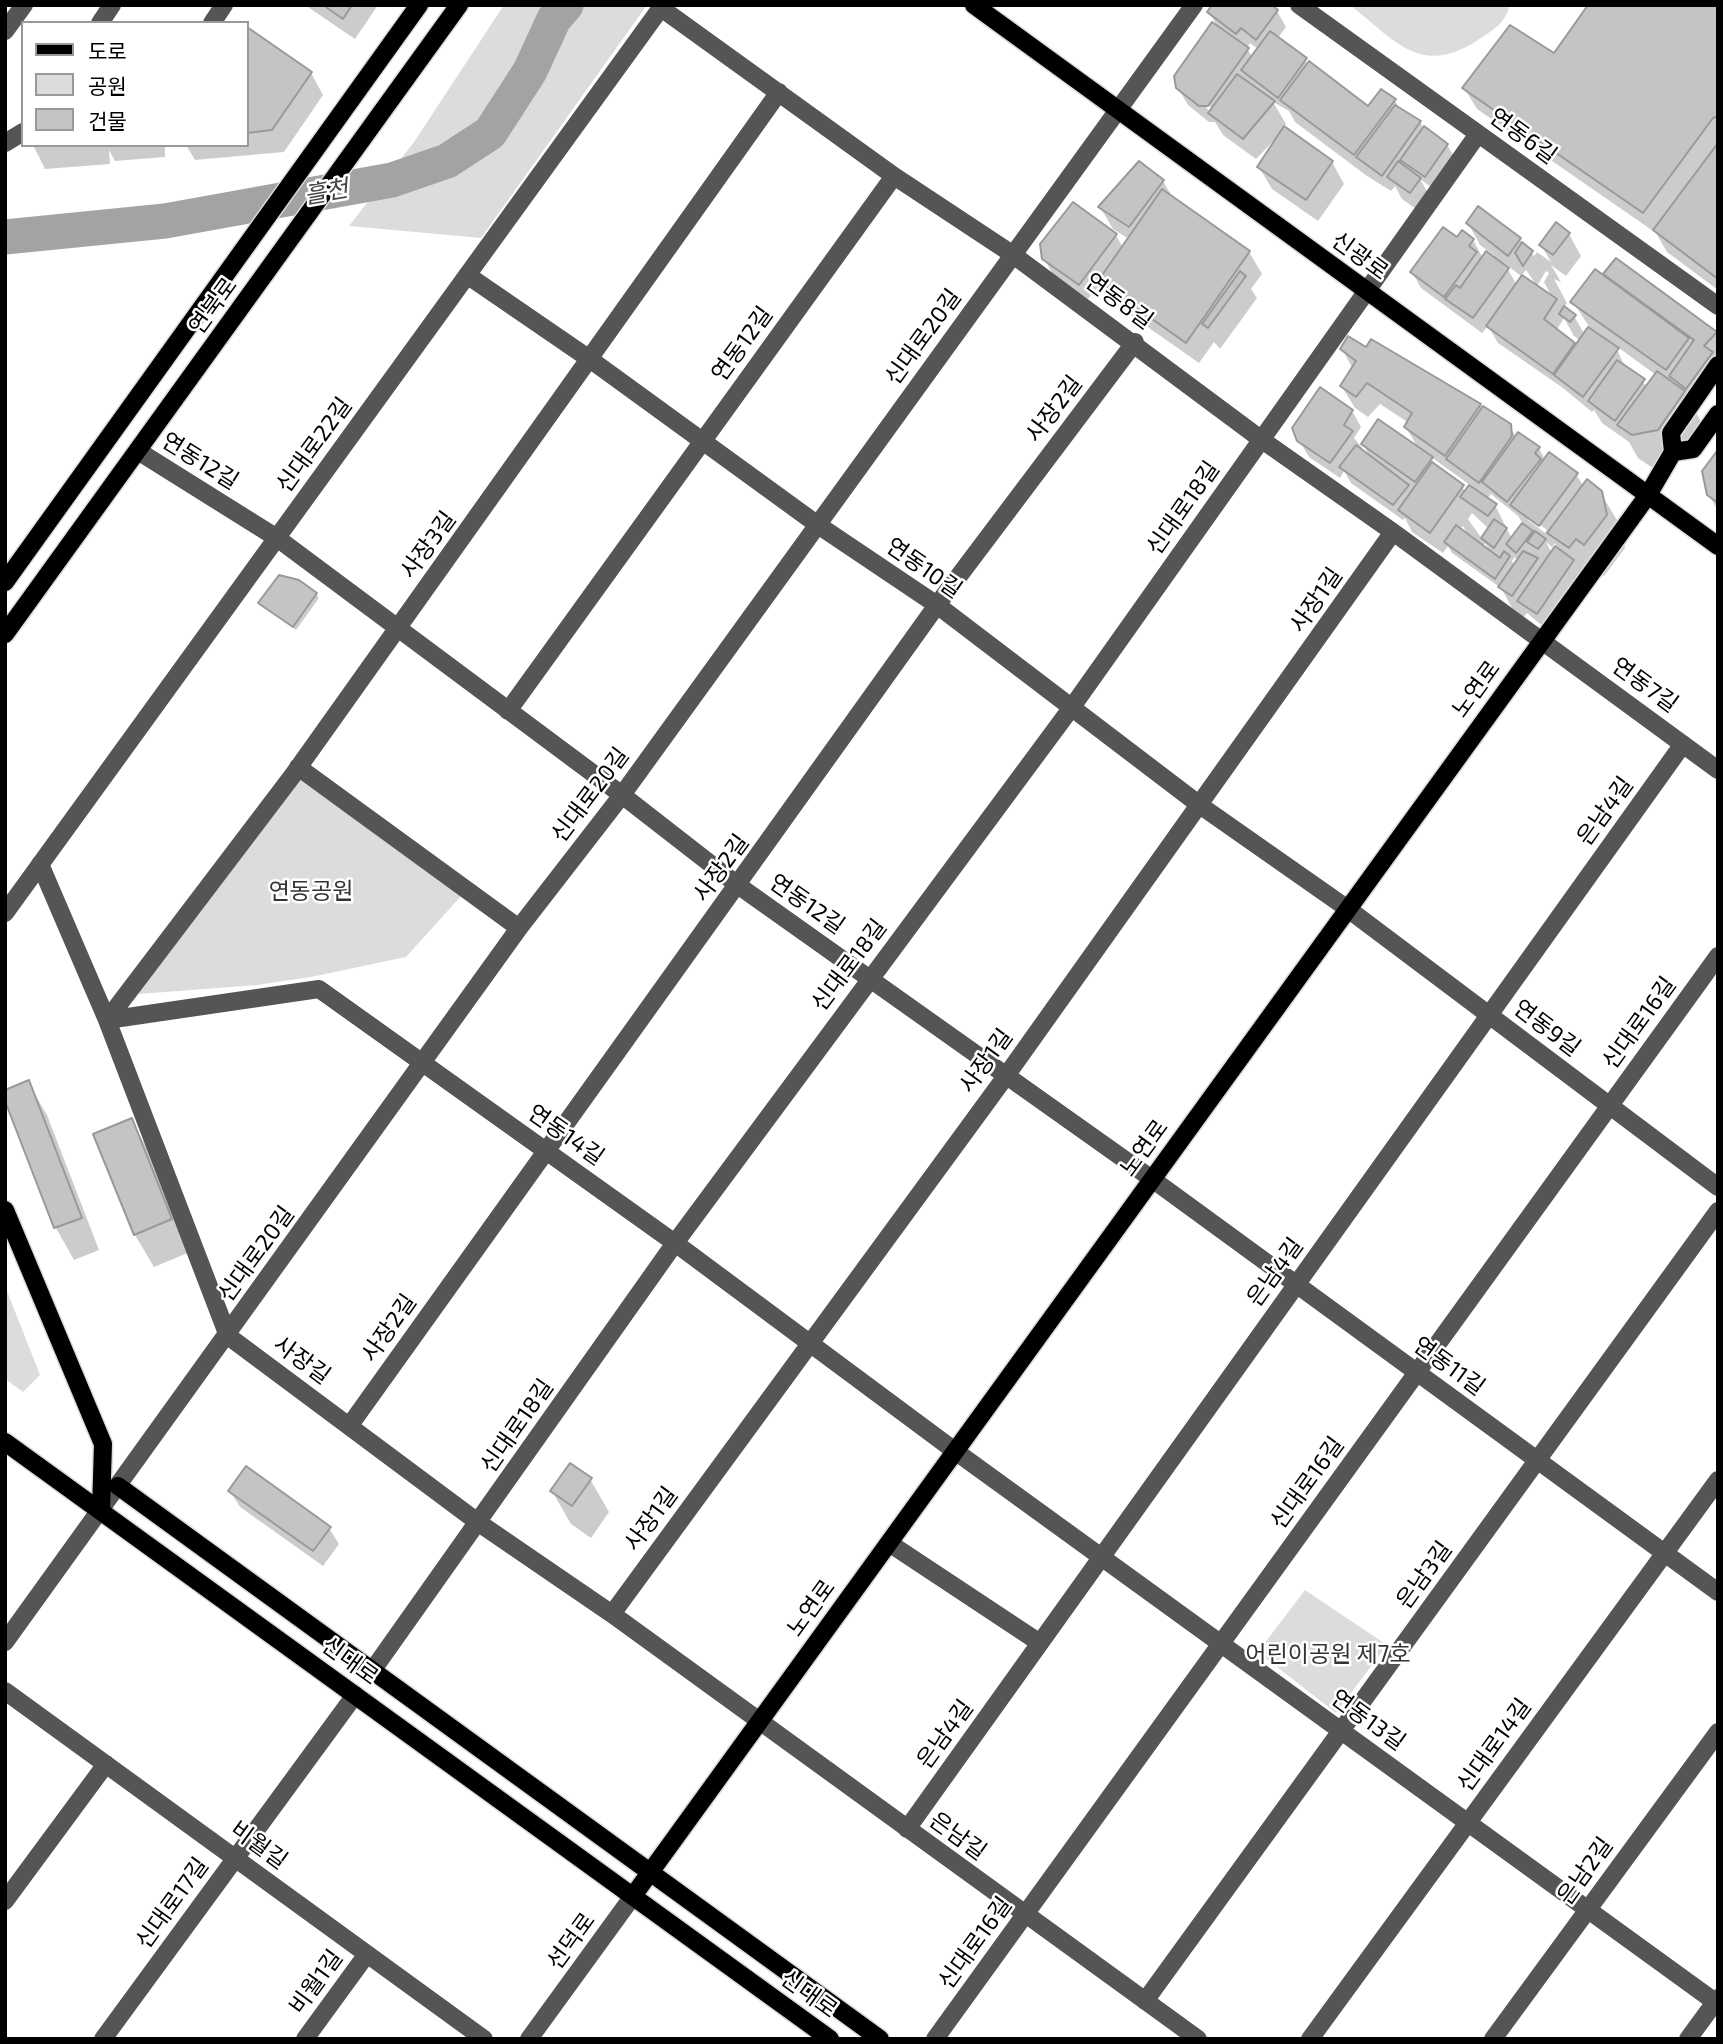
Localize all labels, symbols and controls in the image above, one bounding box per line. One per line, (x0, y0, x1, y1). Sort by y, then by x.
legend (21, 21, 248, 147)
text: 도로 (88, 38, 127, 63)
text: 공원 (88, 73, 127, 98)
street label: 연동6길 (1484, 102, 1562, 170)
text: 건물 (88, 108, 127, 133)
water label: 흘천 (302, 174, 350, 210)
street label: 신광로 (1326, 226, 1394, 286)
street label: 연동8길 (1080, 267, 1158, 335)
street label: 연북로 (183, 272, 243, 340)
street label: 신대로20길 (879, 284, 967, 390)
street label: 연동12길 (706, 301, 778, 387)
street label: 사장2길 (1020, 370, 1088, 448)
street label: 신대로22길 (270, 392, 358, 498)
street label: 연동12길 (156, 427, 244, 495)
street label: 신대로18길 (1141, 456, 1225, 560)
street label: 사장3길 (394, 506, 462, 584)
street label: 연동10길 (881, 532, 967, 604)
street label: 사장1길 (1284, 562, 1348, 638)
street label: 연동7길 (1606, 652, 1684, 718)
street label: 노연로 (1446, 655, 1506, 723)
street label: 신대로20길 (545, 742, 635, 848)
street label: 은남4길 (1571, 771, 1639, 851)
street label: 사장2길 (687, 829, 755, 907)
street label: 연동12길 (764, 868, 850, 940)
park label: 연동공원 (269, 877, 353, 905)
street label: 신대로18길 (806, 914, 892, 1016)
street label: 신대로16길 (1596, 972, 1682, 1074)
street label: 연동9길 (1508, 994, 1586, 1062)
street label: 사장1길 (953, 1024, 1019, 1098)
street label: 연동14길 (523, 1099, 609, 1171)
street label: 노연로 (1114, 1114, 1174, 1182)
street label: 신대로20길 (212, 1201, 300, 1307)
street label: 은남4길 (1241, 1232, 1309, 1312)
street label: 사장2길 (356, 1289, 422, 1367)
street label: 사장길 (268, 1330, 336, 1390)
street label: 연동11길 (1408, 1331, 1490, 1401)
street label: 신대로18길 (475, 1374, 559, 1478)
street label: 신대로16길 (1264, 1432, 1350, 1534)
street label: 사장1길 (618, 1482, 684, 1556)
street label: 은남3길 (1390, 1536, 1458, 1614)
street label: 노연로 (781, 1574, 841, 1642)
street label: 신대로 (316, 1631, 384, 1691)
park label: 어린이공원 제7호 (1245, 1640, 1411, 1668)
street label: 연동13길 (1325, 1684, 1411, 1756)
street label: 신대로14길 (1451, 1693, 1537, 1797)
street label: 은남4길 (911, 1694, 979, 1774)
street label: 은남길 (924, 1806, 992, 1866)
street label: 비월길 (225, 1815, 293, 1875)
street label: 은남2길 (1551, 1832, 1619, 1910)
street label: 신대로17길 (130, 1852, 214, 1954)
street label: 신대로16길 (932, 1892, 1018, 1994)
street label: 선덕로 (541, 1907, 601, 1975)
street label: 비월1길 (283, 1945, 349, 2019)
street label: 신대로 (775, 1964, 843, 2024)

